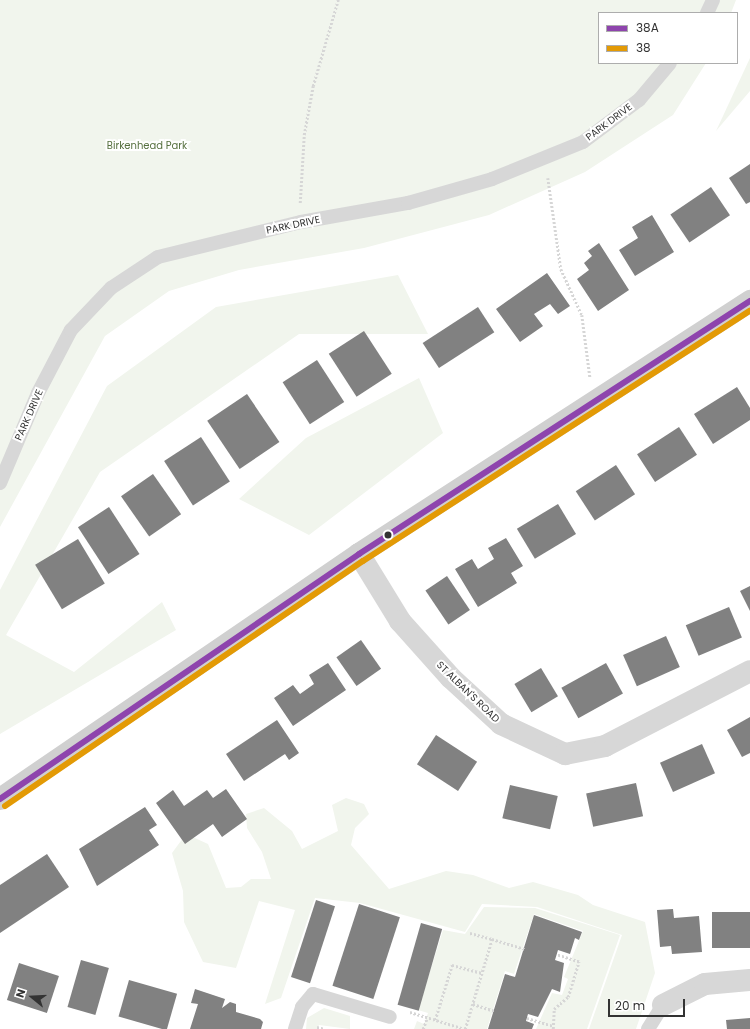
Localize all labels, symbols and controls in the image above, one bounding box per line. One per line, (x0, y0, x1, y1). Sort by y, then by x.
legend (598, 12, 738, 64)
text: 38A (636, 19, 659, 36)
text: 38 (636, 39, 651, 56)
street label: PARK DRIVE (584, 101, 634, 143)
park label: Birkenhead Park (107, 140, 187, 152)
street label: PARK DRIVE (265, 213, 321, 237)
street label: PARK DRIVE (12, 388, 46, 442)
unlabelled marker (383, 530, 393, 540)
street label: ST ALBAN'S ROAD (434, 659, 502, 725)
north arrow (12, 977, 52, 1017)
text: N (12, 987, 29, 1000)
scale bar (610, 991, 687, 1017)
text: 20 m (615, 997, 645, 1014)

